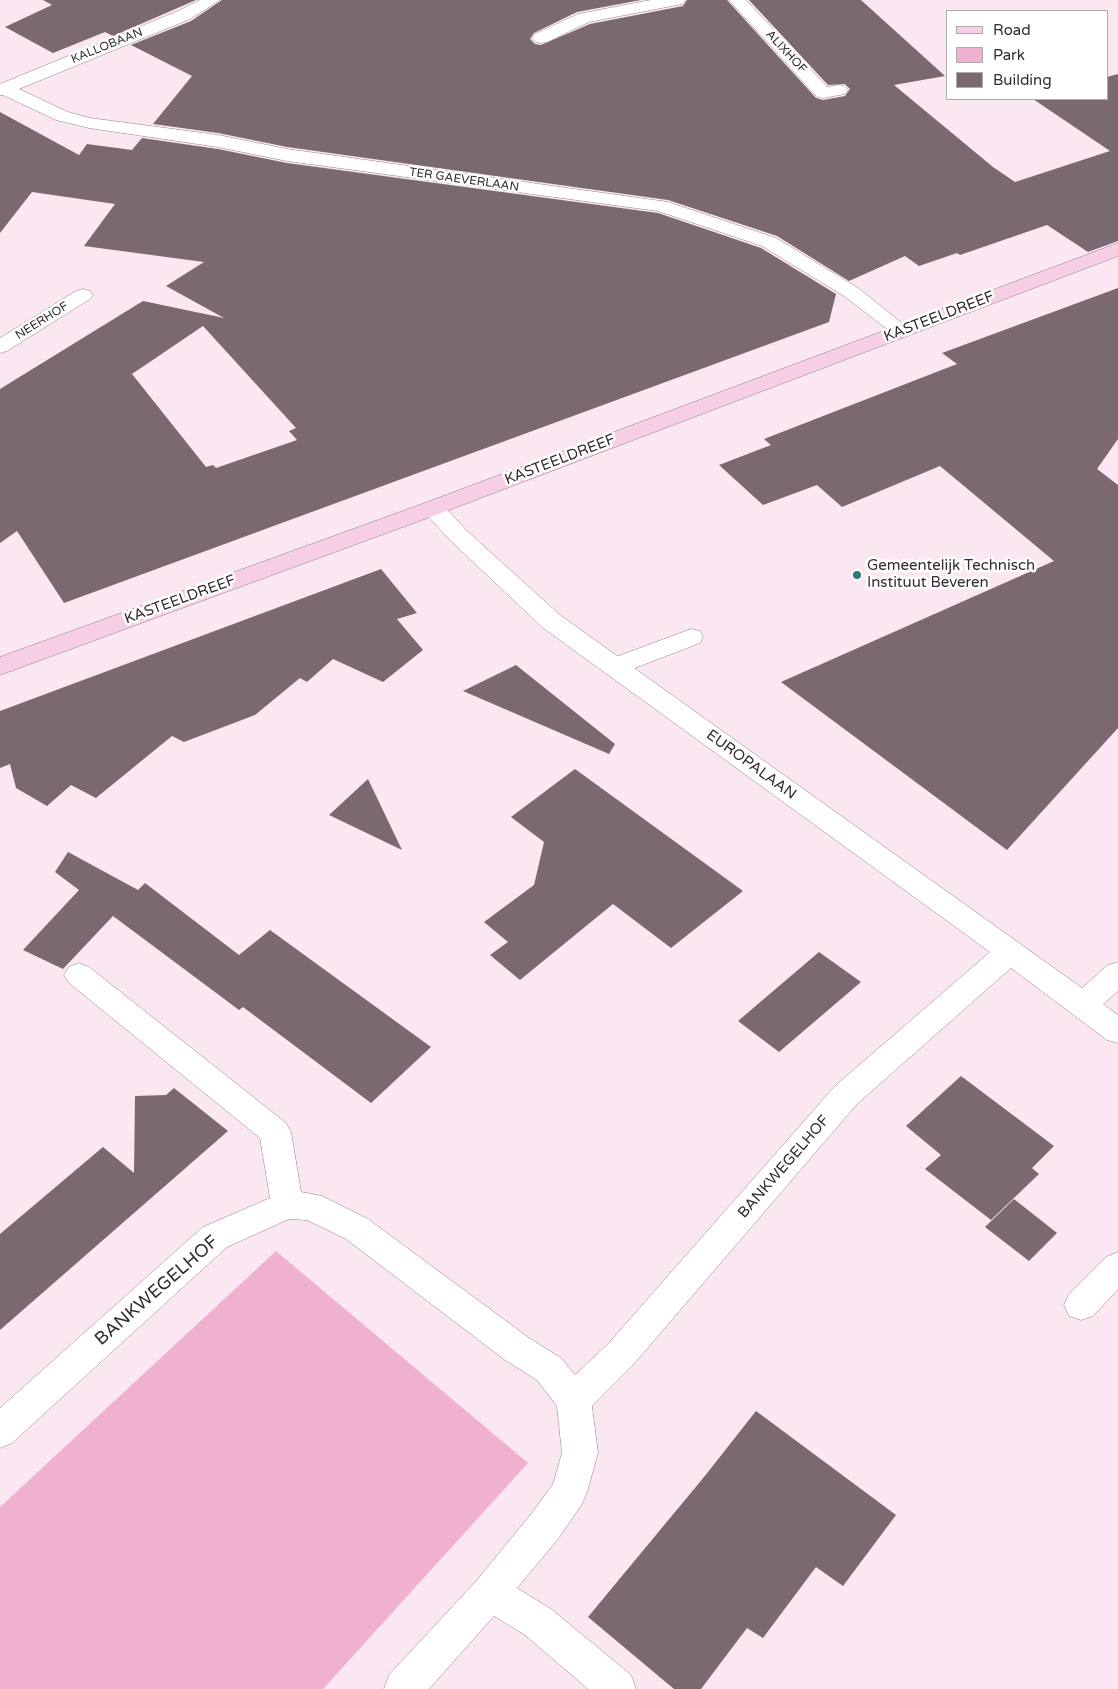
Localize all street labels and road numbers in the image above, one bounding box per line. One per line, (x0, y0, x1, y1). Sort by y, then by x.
street label: KALLOBAAN (69, 25, 145, 67)
street label: ALIXHOF (763, 28, 809, 76)
street label: TER GAEVERLAAN (408, 165, 520, 195)
street label: KASTEELDREEF (881, 288, 997, 346)
street label: NEERHOF (13, 299, 71, 343)
street label: KASTEELDREEF (502, 431, 618, 489)
street label: KASTEELDREEF (122, 572, 238, 628)
street label: EUROPALAAN (702, 726, 800, 804)
street label: BANKWEGELHOF (734, 1112, 834, 1222)
street label: BANKWEGELHOF (91, 1231, 223, 1351)

